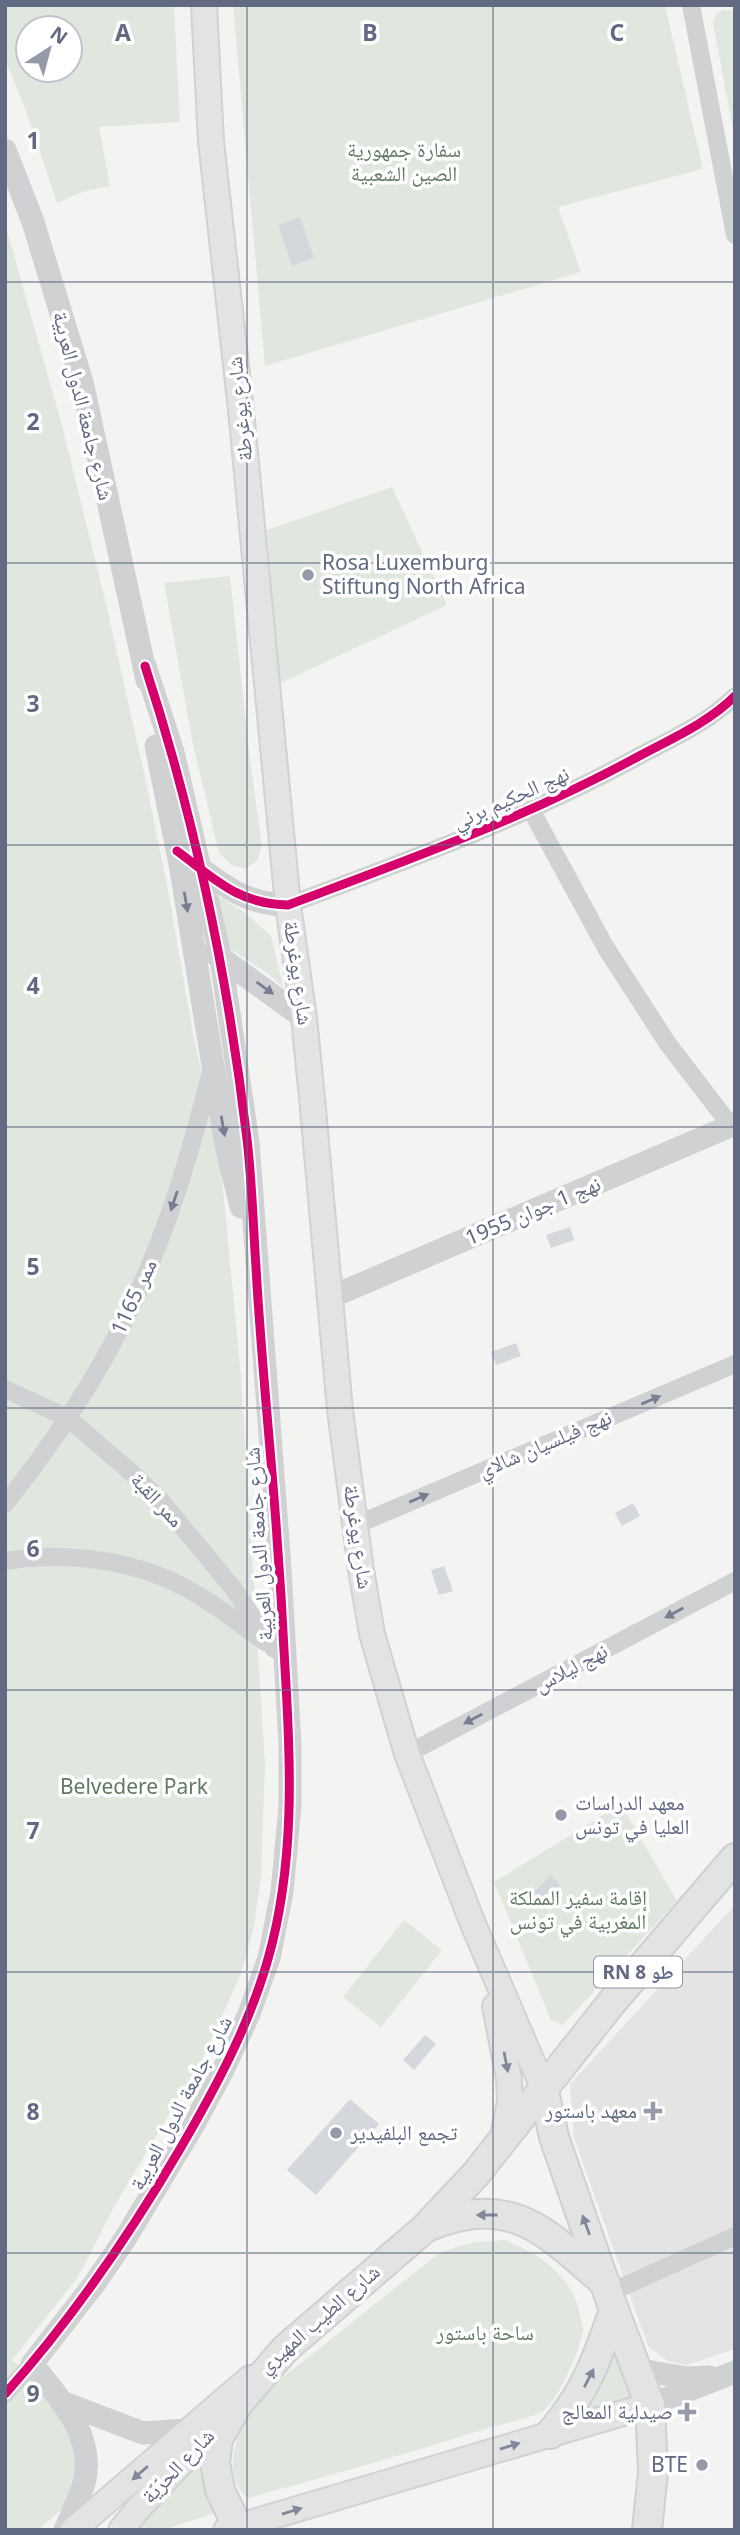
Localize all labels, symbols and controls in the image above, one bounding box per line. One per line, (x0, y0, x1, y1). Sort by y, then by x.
north arrow (14, 14, 84, 84)
text: A (115, 16, 131, 48)
text: B (362, 16, 378, 48)
text: C (610, 16, 625, 48)
text: N (45, 20, 73, 50)
text: 1 (26, 124, 40, 156)
park label: سفارة جمهورية الصين الشعبية (347, 135, 461, 187)
street label: شارع جامعة الدول العربية (47, 308, 121, 503)
street label: شارع يوغرطة (220, 355, 258, 463)
text: 2 (26, 405, 40, 437)
place label: Rosa Luxemburg Stiftung North Africa (322, 548, 526, 600)
marker: Rosa Luxemburg Stiftung North Africa (300, 567, 316, 583)
text: 3 (26, 687, 40, 719)
street label: نهج الحكيم برني (448, 759, 575, 838)
one-way arrow (181, 891, 192, 913)
street label: شارع يوغرطة (278, 919, 320, 1027)
text: 4 (26, 969, 40, 1001)
one-way arrow (256, 980, 274, 994)
one-way arrow (218, 1115, 229, 1137)
street label: نهج 1 جوان 1955 (461, 1169, 605, 1251)
one-way arrow (168, 1191, 179, 1212)
text: 5 (26, 1250, 40, 1282)
street label: ممر 1165 (103, 1254, 163, 1339)
one-way arrow (641, 1394, 662, 1405)
street label: نهج فيلسيان شالاي (474, 1402, 617, 1487)
street label: شارع جامعة الدول العربية (237, 1446, 279, 1642)
street label: ممر القبة (125, 1466, 190, 1533)
street label: شارع يوغرطة (338, 1483, 380, 1591)
one-way arrow (409, 1492, 429, 1504)
text: 6 (26, 1532, 40, 1564)
one-way arrow (664, 1606, 684, 1618)
street label: نهج ليلاس (529, 1636, 612, 1698)
one-way arrow (464, 1713, 483, 1725)
park label: Belvedere Park (60, 1772, 209, 1800)
place label: معهد الدراسات العليا في تونس (575, 1788, 690, 1843)
marker: معهد الدراسات العليا في تونس (553, 1807, 569, 1823)
text: 7 (26, 1814, 40, 1846)
park label: إقامة سفير المملكة المغربية في تونس (509, 1883, 647, 1938)
road number: RN 8 طو (594, 1956, 682, 1988)
street label: شارع جامعة الدول العربية (122, 2010, 238, 2195)
one-way arrow (500, 2051, 511, 2073)
text: 8 (26, 2095, 40, 2127)
place label: معهد باستور (544, 2096, 637, 2124)
marker: معهد باستور (643, 2101, 663, 2121)
place label: تجمع البلفيدير (349, 2118, 457, 2146)
marker: تجمع البلفيدير (328, 2125, 344, 2141)
one-way arrow (476, 2209, 498, 2221)
one-way arrow (580, 2214, 591, 2235)
street label: شارع الطيب المهيري (251, 2257, 388, 2382)
park label: ساحة باستور (435, 2318, 534, 2346)
one-way arrow (583, 2368, 595, 2388)
text: 9 (26, 2377, 40, 2409)
place label: صيدلية المعالج (561, 2397, 673, 2425)
marker: صيدلية المعالج (679, 2404, 695, 2420)
street label: شارع الحرّيّة (135, 2422, 220, 2509)
one-way arrow (499, 2440, 520, 2450)
place label: BTE (651, 2450, 688, 2478)
marker: BTE (694, 2457, 710, 2473)
one-way arrow (132, 2464, 149, 2480)
one-way arrow (281, 2505, 302, 2515)

